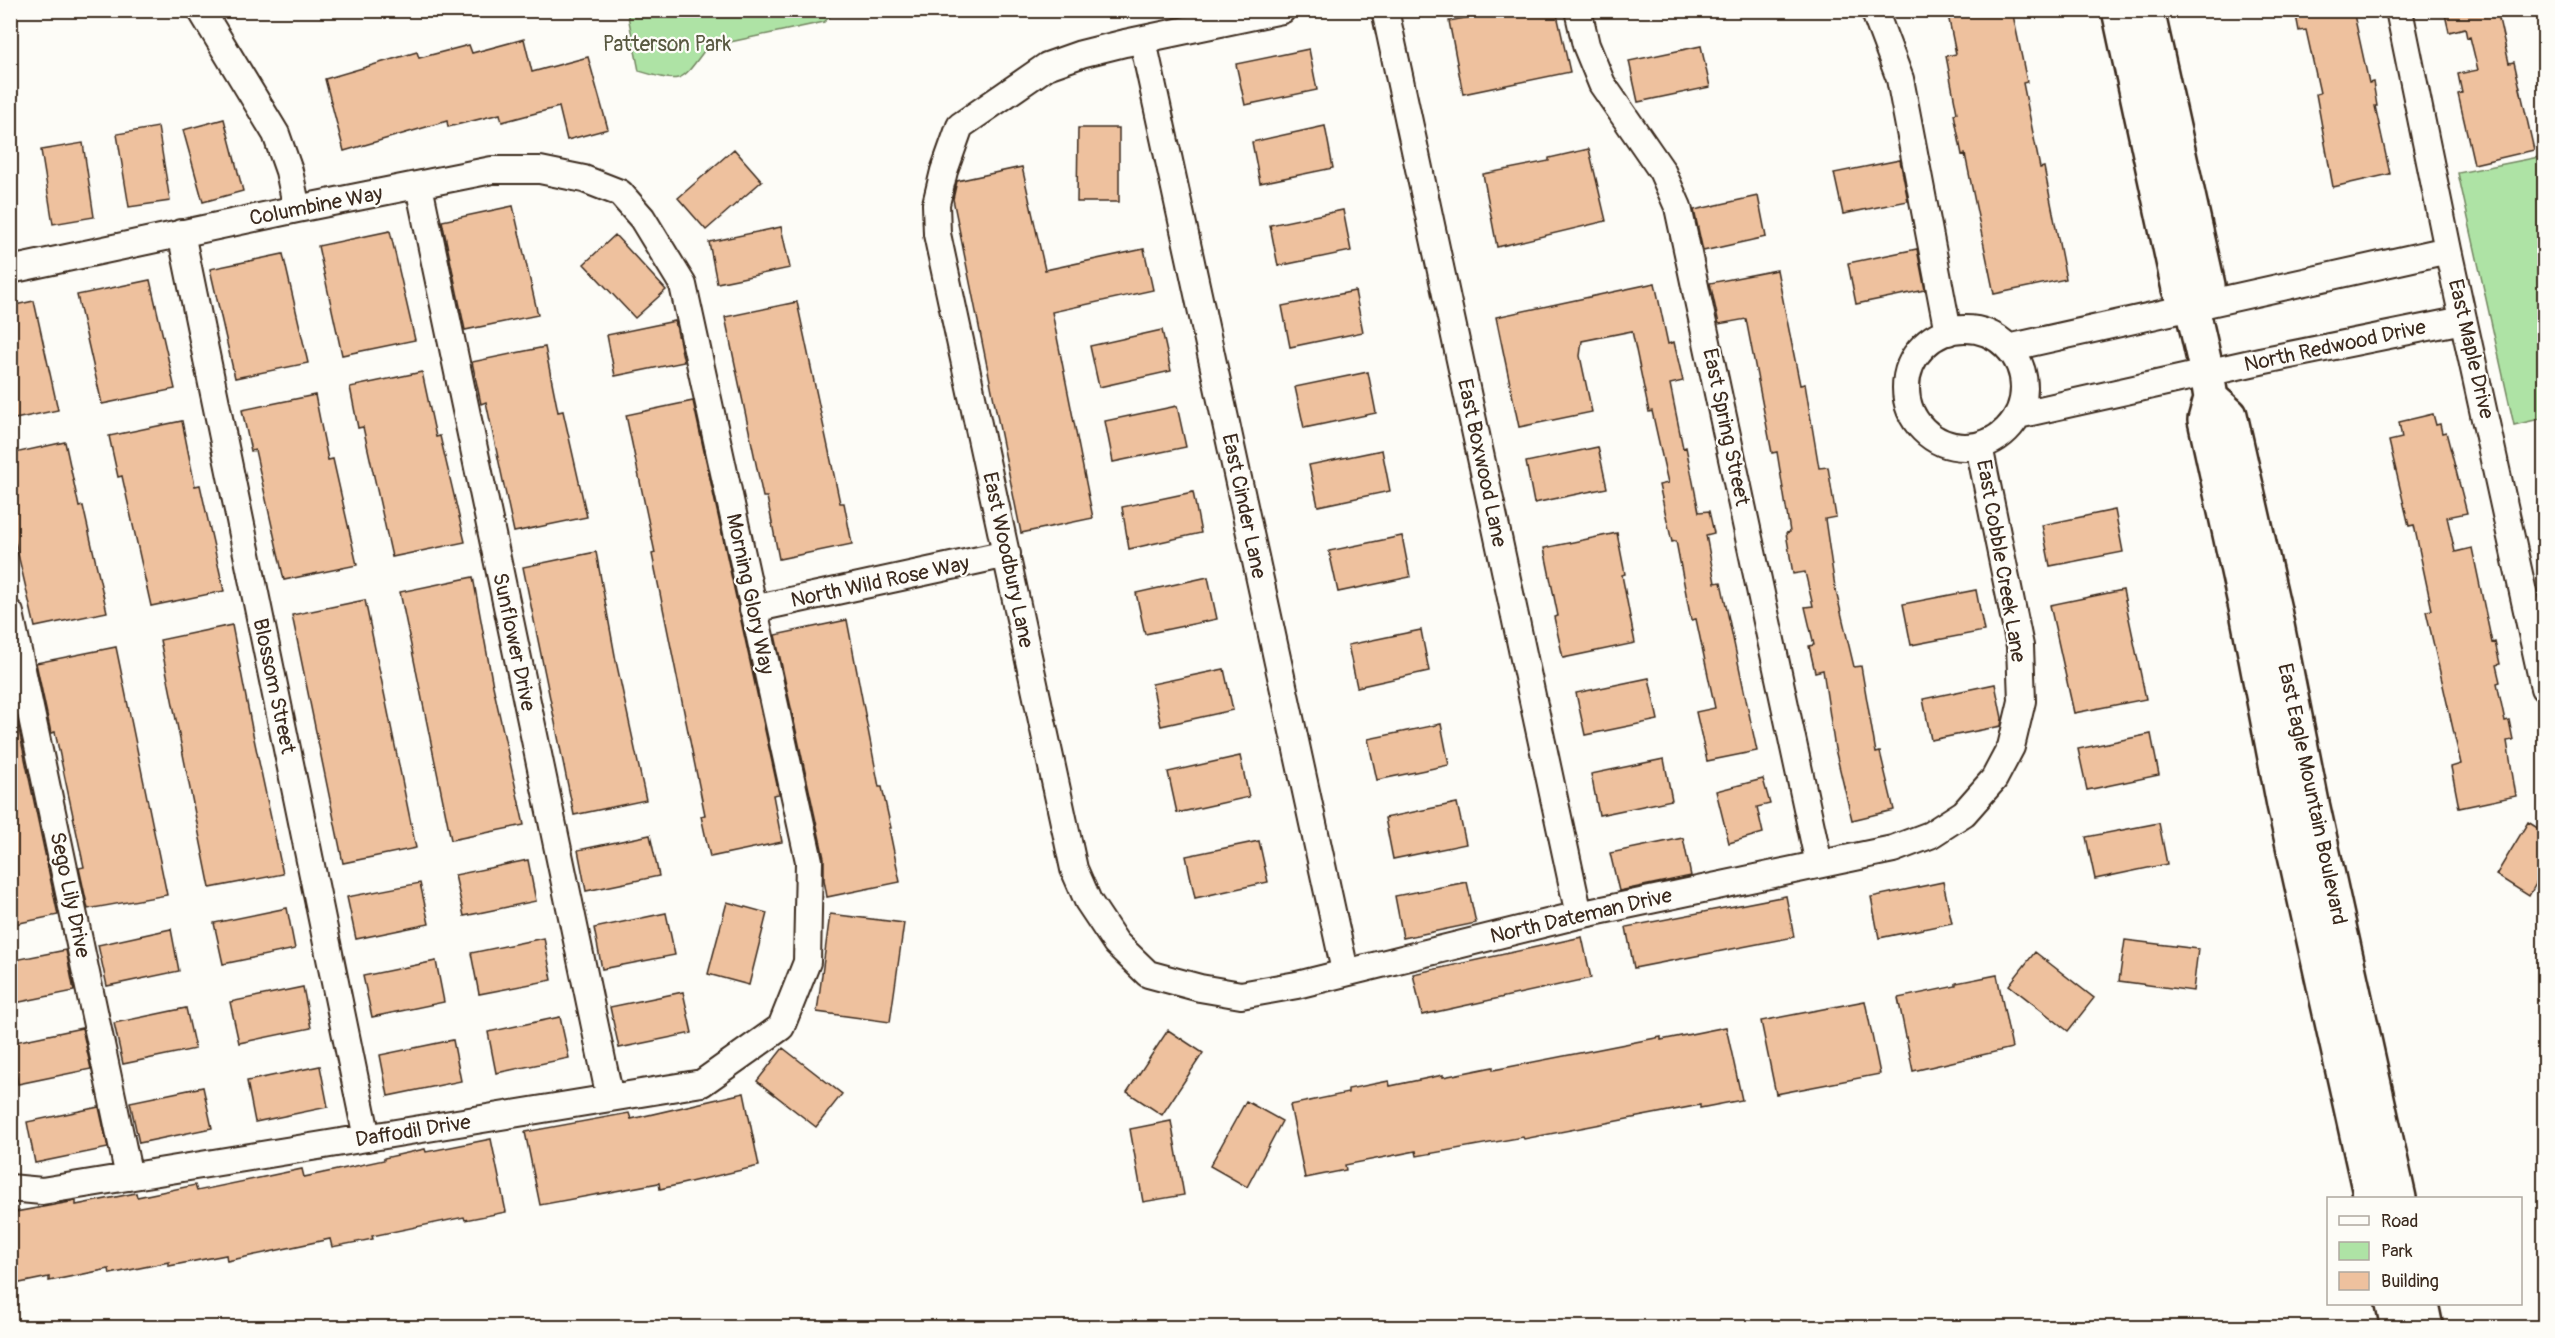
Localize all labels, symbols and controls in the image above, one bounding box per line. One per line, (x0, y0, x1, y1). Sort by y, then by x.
park label: Patterson Park (603, 31, 731, 58)
street label: Columbine Way (247, 180, 385, 232)
street label: East Maple Drive (2442, 276, 2500, 422)
street label: North Redwood Drive (2242, 313, 2429, 378)
street label: East Spring Street (1696, 346, 1756, 509)
street label: East Boxwood Lane (1451, 376, 1513, 550)
street label: East Cinder Lane (1215, 431, 1273, 582)
street label: East Cobble Creek Lane (1970, 458, 2032, 665)
street label: East Woodbury Lane (976, 470, 1040, 651)
street label: Morning Glory Way (720, 511, 780, 677)
street label: North Wild Rose Way (788, 550, 972, 614)
street label: Sunflower Drive (486, 570, 542, 714)
street label: Blossom Street (246, 616, 302, 757)
street label: East Eagle Mountain Boulevard (2271, 661, 2353, 927)
street label: Sego Lily Drive (43, 830, 97, 961)
street label: North Dateman Drive (1487, 882, 1675, 950)
street label: Daffodil Drive (353, 1108, 473, 1153)
legend (2327, 1197, 2522, 1305)
text: Road (2381, 1210, 2418, 1233)
text: Park (2381, 1240, 2413, 1263)
text: Building (2381, 1270, 2439, 1293)

